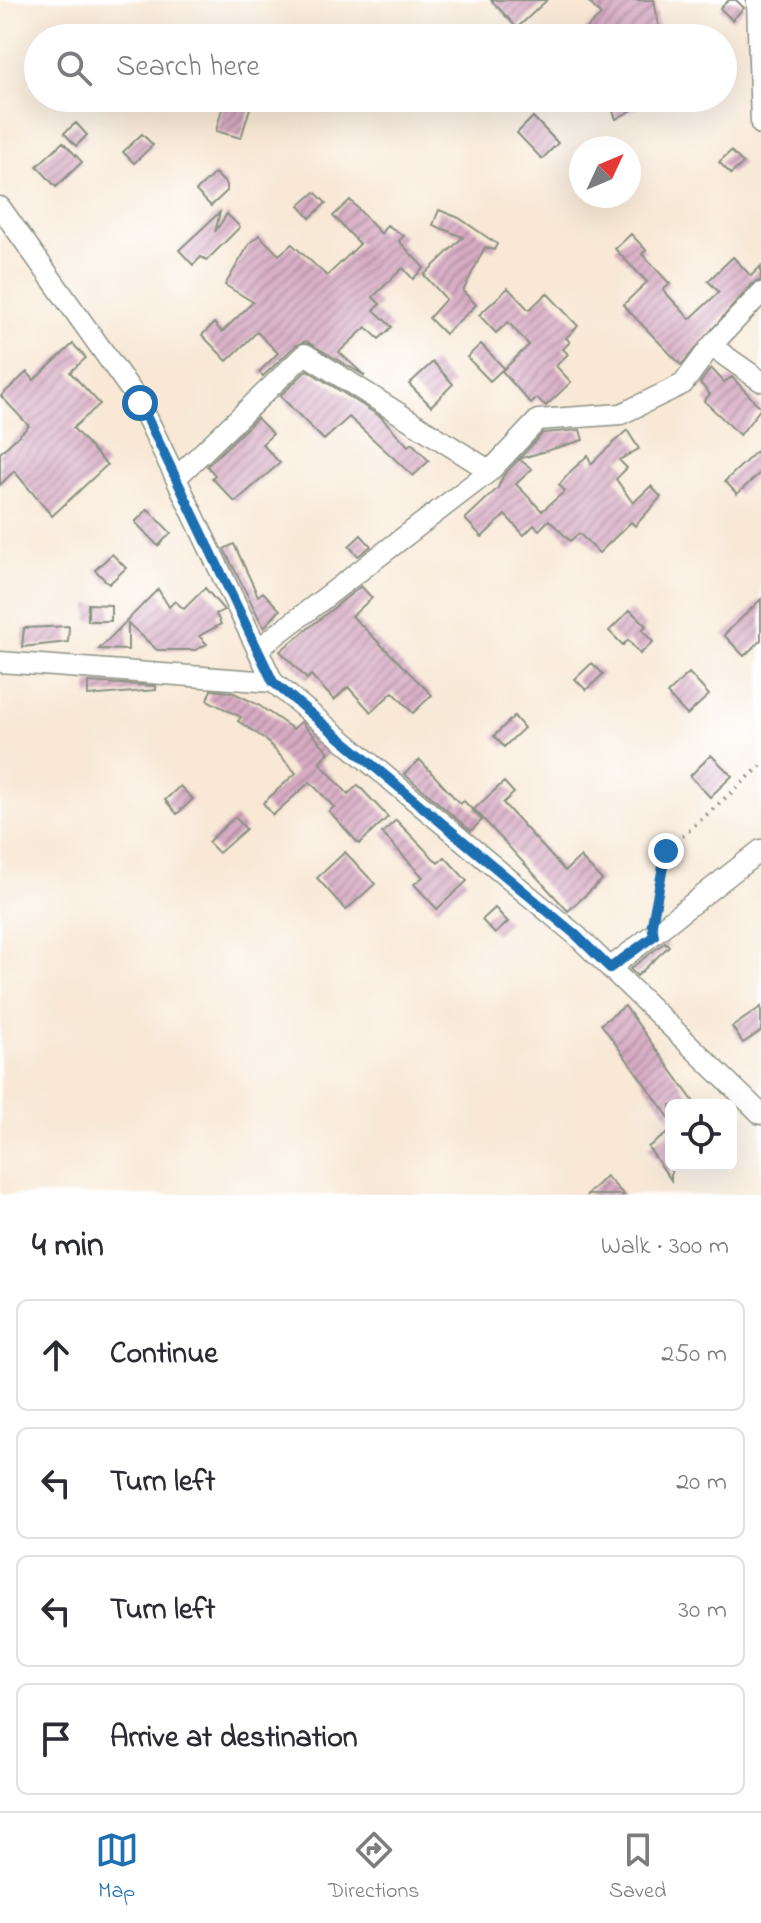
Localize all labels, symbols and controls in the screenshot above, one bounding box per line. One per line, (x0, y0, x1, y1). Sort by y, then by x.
search box (24, 24, 737, 112)
icon: search (52, 46, 96, 90)
text: Search here (116, 46, 260, 90)
north arrow (569, 136, 641, 208)
route start (122, 385, 158, 421)
route end (648, 833, 684, 869)
map controls (665, 1099, 737, 1171)
button: locate (665, 1099, 737, 1171)
text: 4 min (32, 1222, 104, 1272)
text: Walk · 300 m (601, 1228, 729, 1266)
icon: ahead (34, 1333, 78, 1377)
text: Continue (110, 1333, 218, 1377)
text: 250 m (661, 1336, 727, 1374)
icon: left (34, 1461, 78, 1505)
text: Turn left (110, 1461, 215, 1505)
text: 20 m (676, 1464, 727, 1502)
icon: left (34, 1589, 78, 1633)
text: Turn left (110, 1589, 215, 1633)
text: 30 m (678, 1592, 727, 1630)
icon: arrive (34, 1717, 78, 1761)
text: Arrive at destination (110, 1717, 358, 1761)
tab: Map (95, 1828, 139, 1908)
tab: Directions (328, 1828, 420, 1908)
tab: Saved (609, 1828, 666, 1908)

